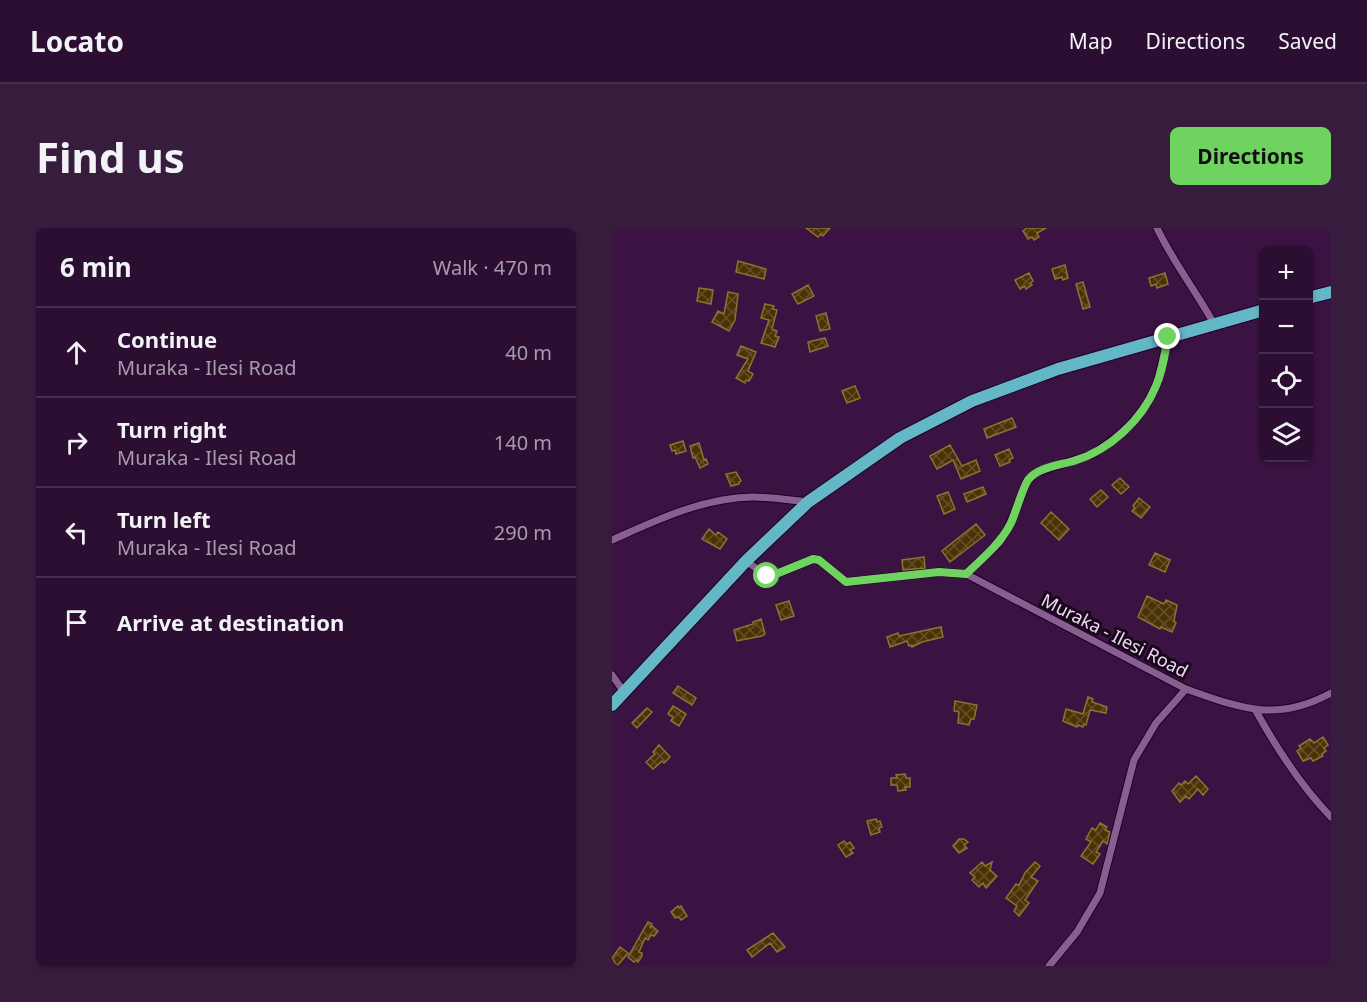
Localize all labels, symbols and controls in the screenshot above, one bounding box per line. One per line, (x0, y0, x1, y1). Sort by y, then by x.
text: Locato (30, 22, 124, 60)
text: Map (1069, 27, 1113, 55)
text: Directions (1146, 27, 1245, 55)
text: Saved (1278, 27, 1337, 55)
button: Directions (1170, 127, 1331, 185)
text: Find us (36, 128, 185, 185)
map controls (1259, 246, 1313, 462)
button: + (1259, 246, 1313, 300)
text: 6 min (60, 249, 132, 285)
text: Walk · 470 m (433, 254, 552, 281)
button: − (1259, 300, 1313, 354)
route end (1154, 323, 1180, 349)
text: Continue (117, 324, 217, 354)
icon: ahead (60, 336, 93, 369)
text: 40 m (505, 339, 552, 366)
text: Muraka - Ilesi Road (117, 354, 297, 381)
button: locate (1259, 354, 1313, 408)
button: layers (1259, 408, 1313, 462)
text: Turn right (117, 414, 227, 444)
icon: right (60, 426, 93, 459)
text: 140 m (494, 429, 552, 456)
text: Muraka - Ilesi Road (117, 444, 297, 471)
text: Turn left (117, 504, 211, 534)
icon: left (60, 516, 93, 549)
text: 290 m (494, 519, 552, 546)
text: Muraka - Ilesi Road (117, 534, 297, 561)
route start (753, 562, 779, 588)
street label: Muraka - Ilesi Road (1038, 588, 1192, 682)
icon: arrive (60, 606, 93, 639)
text: Arrive at destination (117, 607, 344, 637)

